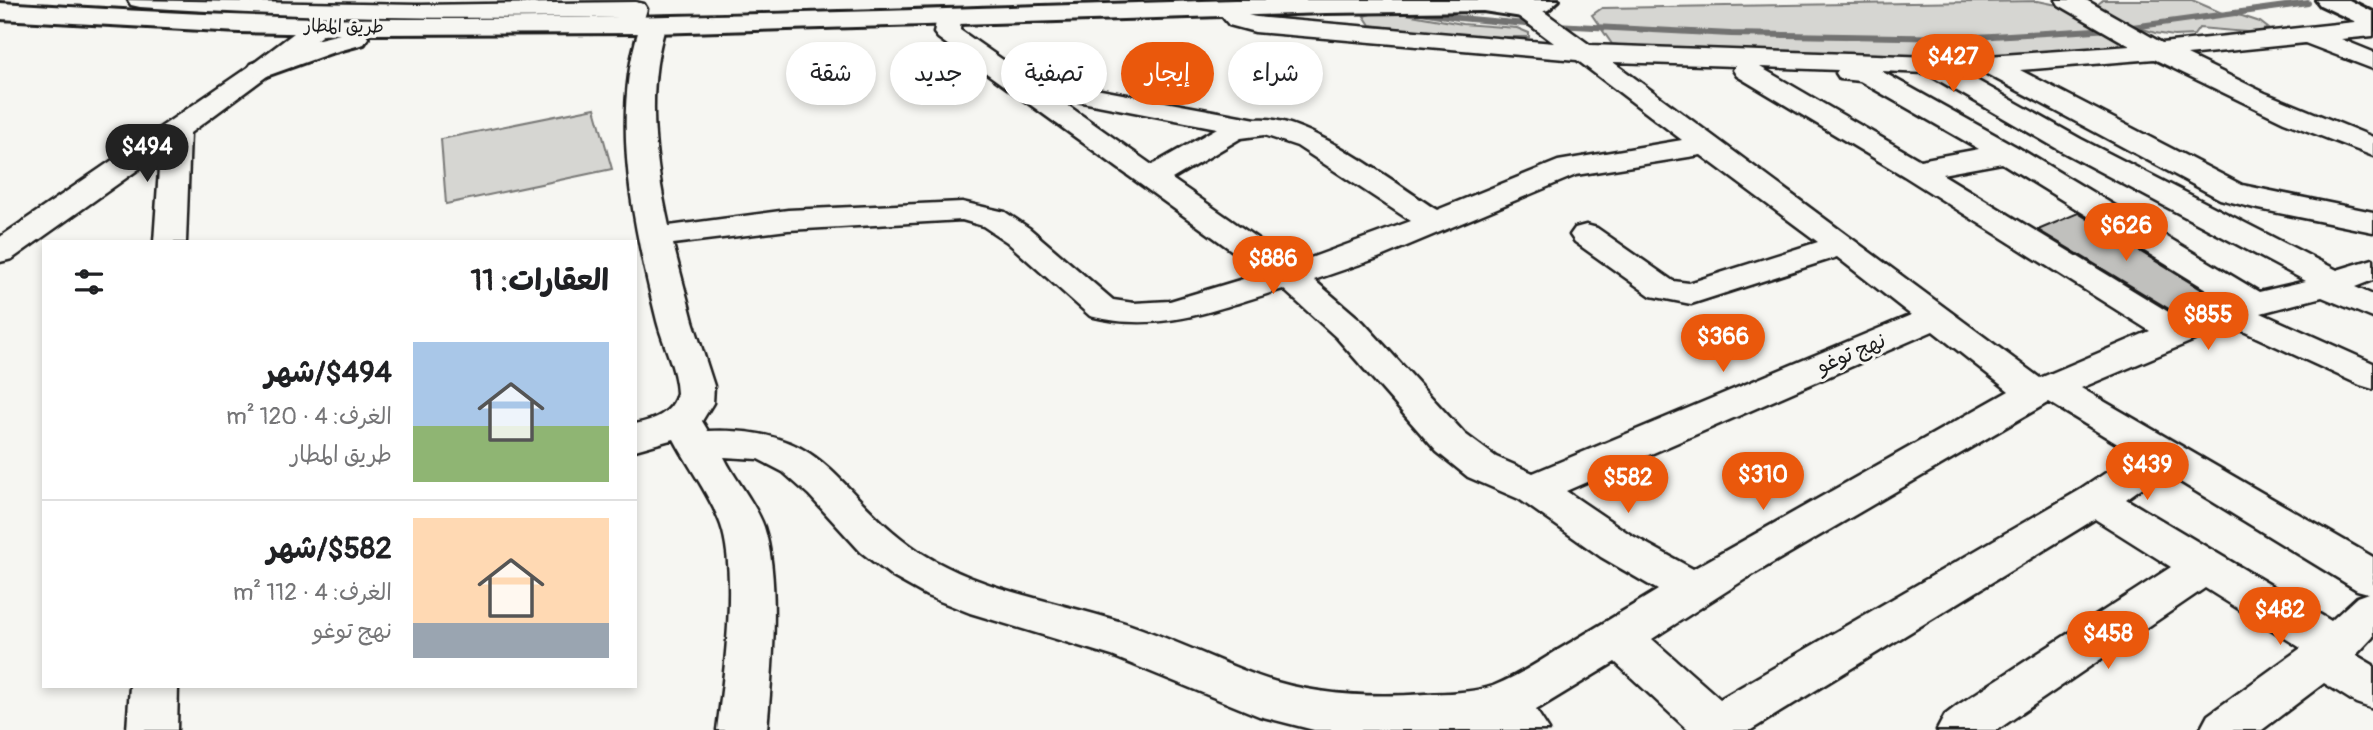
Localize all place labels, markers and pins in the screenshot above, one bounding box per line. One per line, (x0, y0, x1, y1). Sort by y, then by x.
pin: $427 (1912, 34, 1994, 94)
pin: $494 (106, 124, 188, 184)
pin: $626 (2085, 204, 2167, 263)
pin: $886 (1232, 236, 1314, 296)
pin: $855 (2167, 292, 2249, 352)
pin: $366 (1682, 314, 1764, 374)
pin: $439 (2106, 442, 2188, 502)
pin: $310 (1722, 452, 1804, 512)
pin: $582 (1587, 456, 1669, 515)
pin: $482 (2239, 588, 2321, 647)
pin: $458 (2067, 612, 2149, 671)

